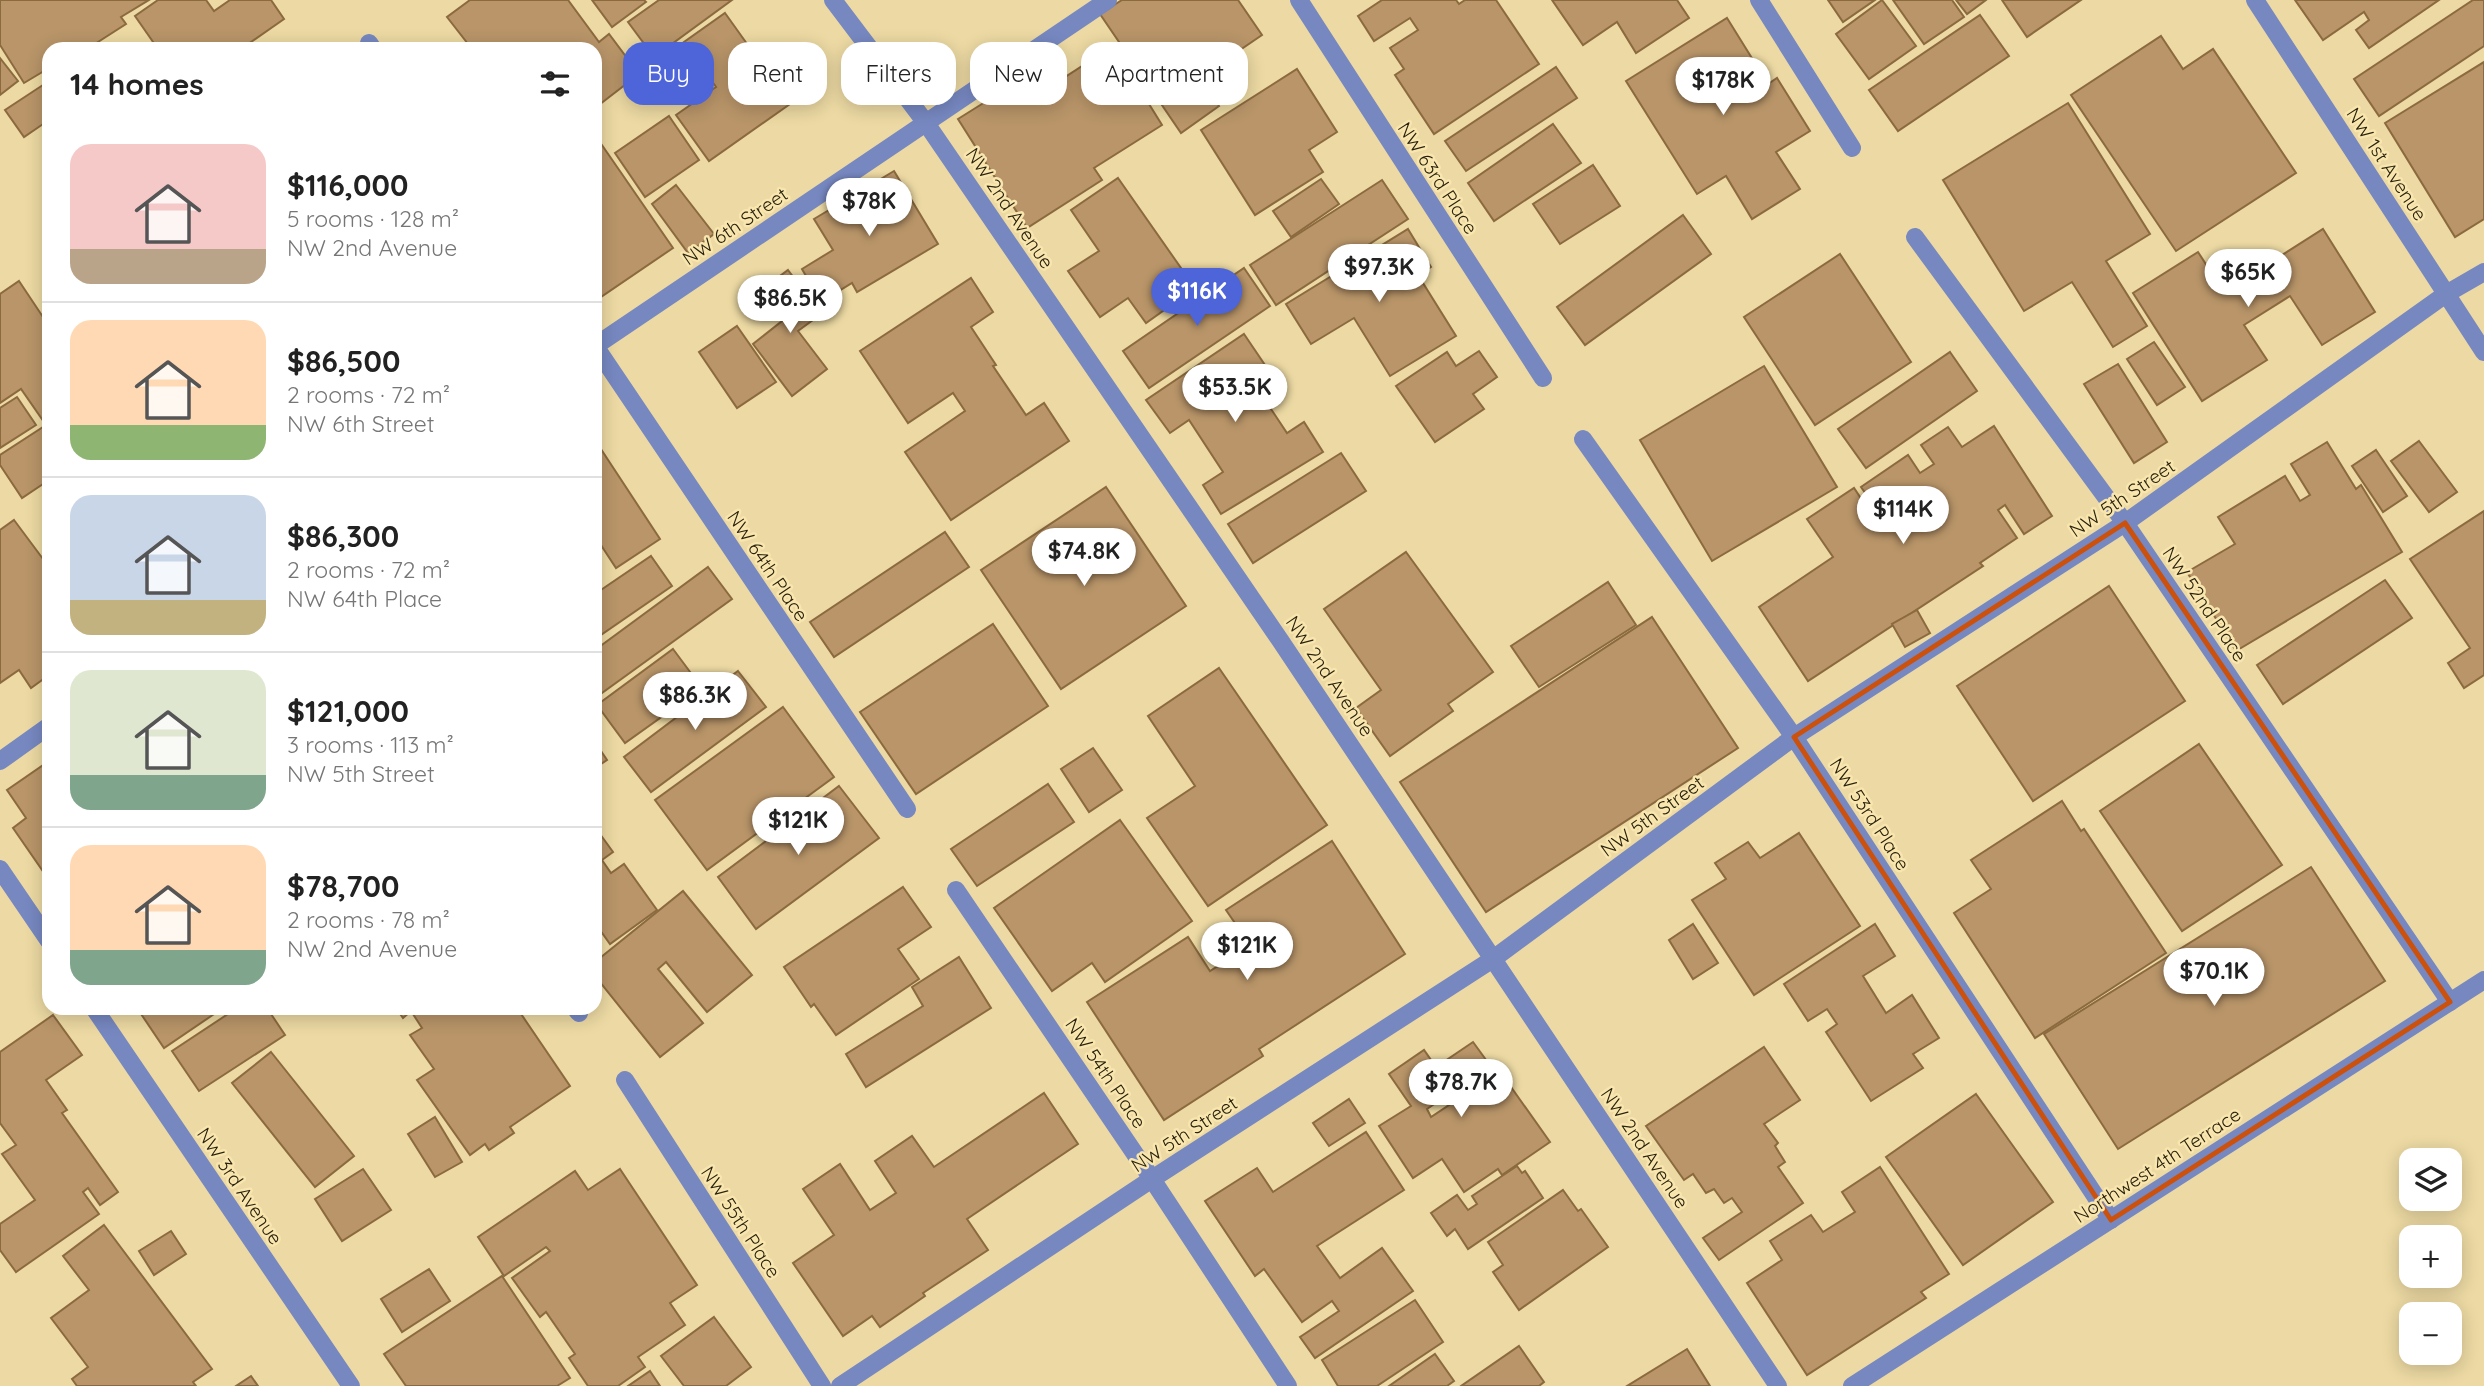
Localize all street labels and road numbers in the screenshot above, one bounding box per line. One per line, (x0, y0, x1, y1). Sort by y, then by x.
street label: NW 1st Avenue (2342, 103, 2432, 225)
street label: NW 63rd Place (1393, 117, 1483, 239)
street label: NW 2nd Avenue (961, 143, 1059, 273)
street label: NW 6th Street (678, 182, 792, 270)
street label: NW 5th Street (2065, 454, 2179, 542)
street label: NW 64th Place (722, 506, 814, 626)
street label: NW 52nd Place (2158, 542, 2252, 666)
street label: NW 2nd Avenue (1281, 611, 1379, 741)
street label: NW 53rd Place (1825, 753, 1915, 875)
street label: NW 5th Street (1596, 770, 1708, 862)
street label: NW 54th Place (1060, 1013, 1152, 1133)
street label: NW 2nd Avenue (1596, 1083, 1694, 1213)
street label: NW 5th Street (1126, 1091, 1242, 1177)
street label: Northwest 4th Terrace (2069, 1102, 2245, 1228)
street label: NW 3rd Avenue (192, 1123, 288, 1249)
street label: NW 55th Place (696, 1162, 786, 1282)

